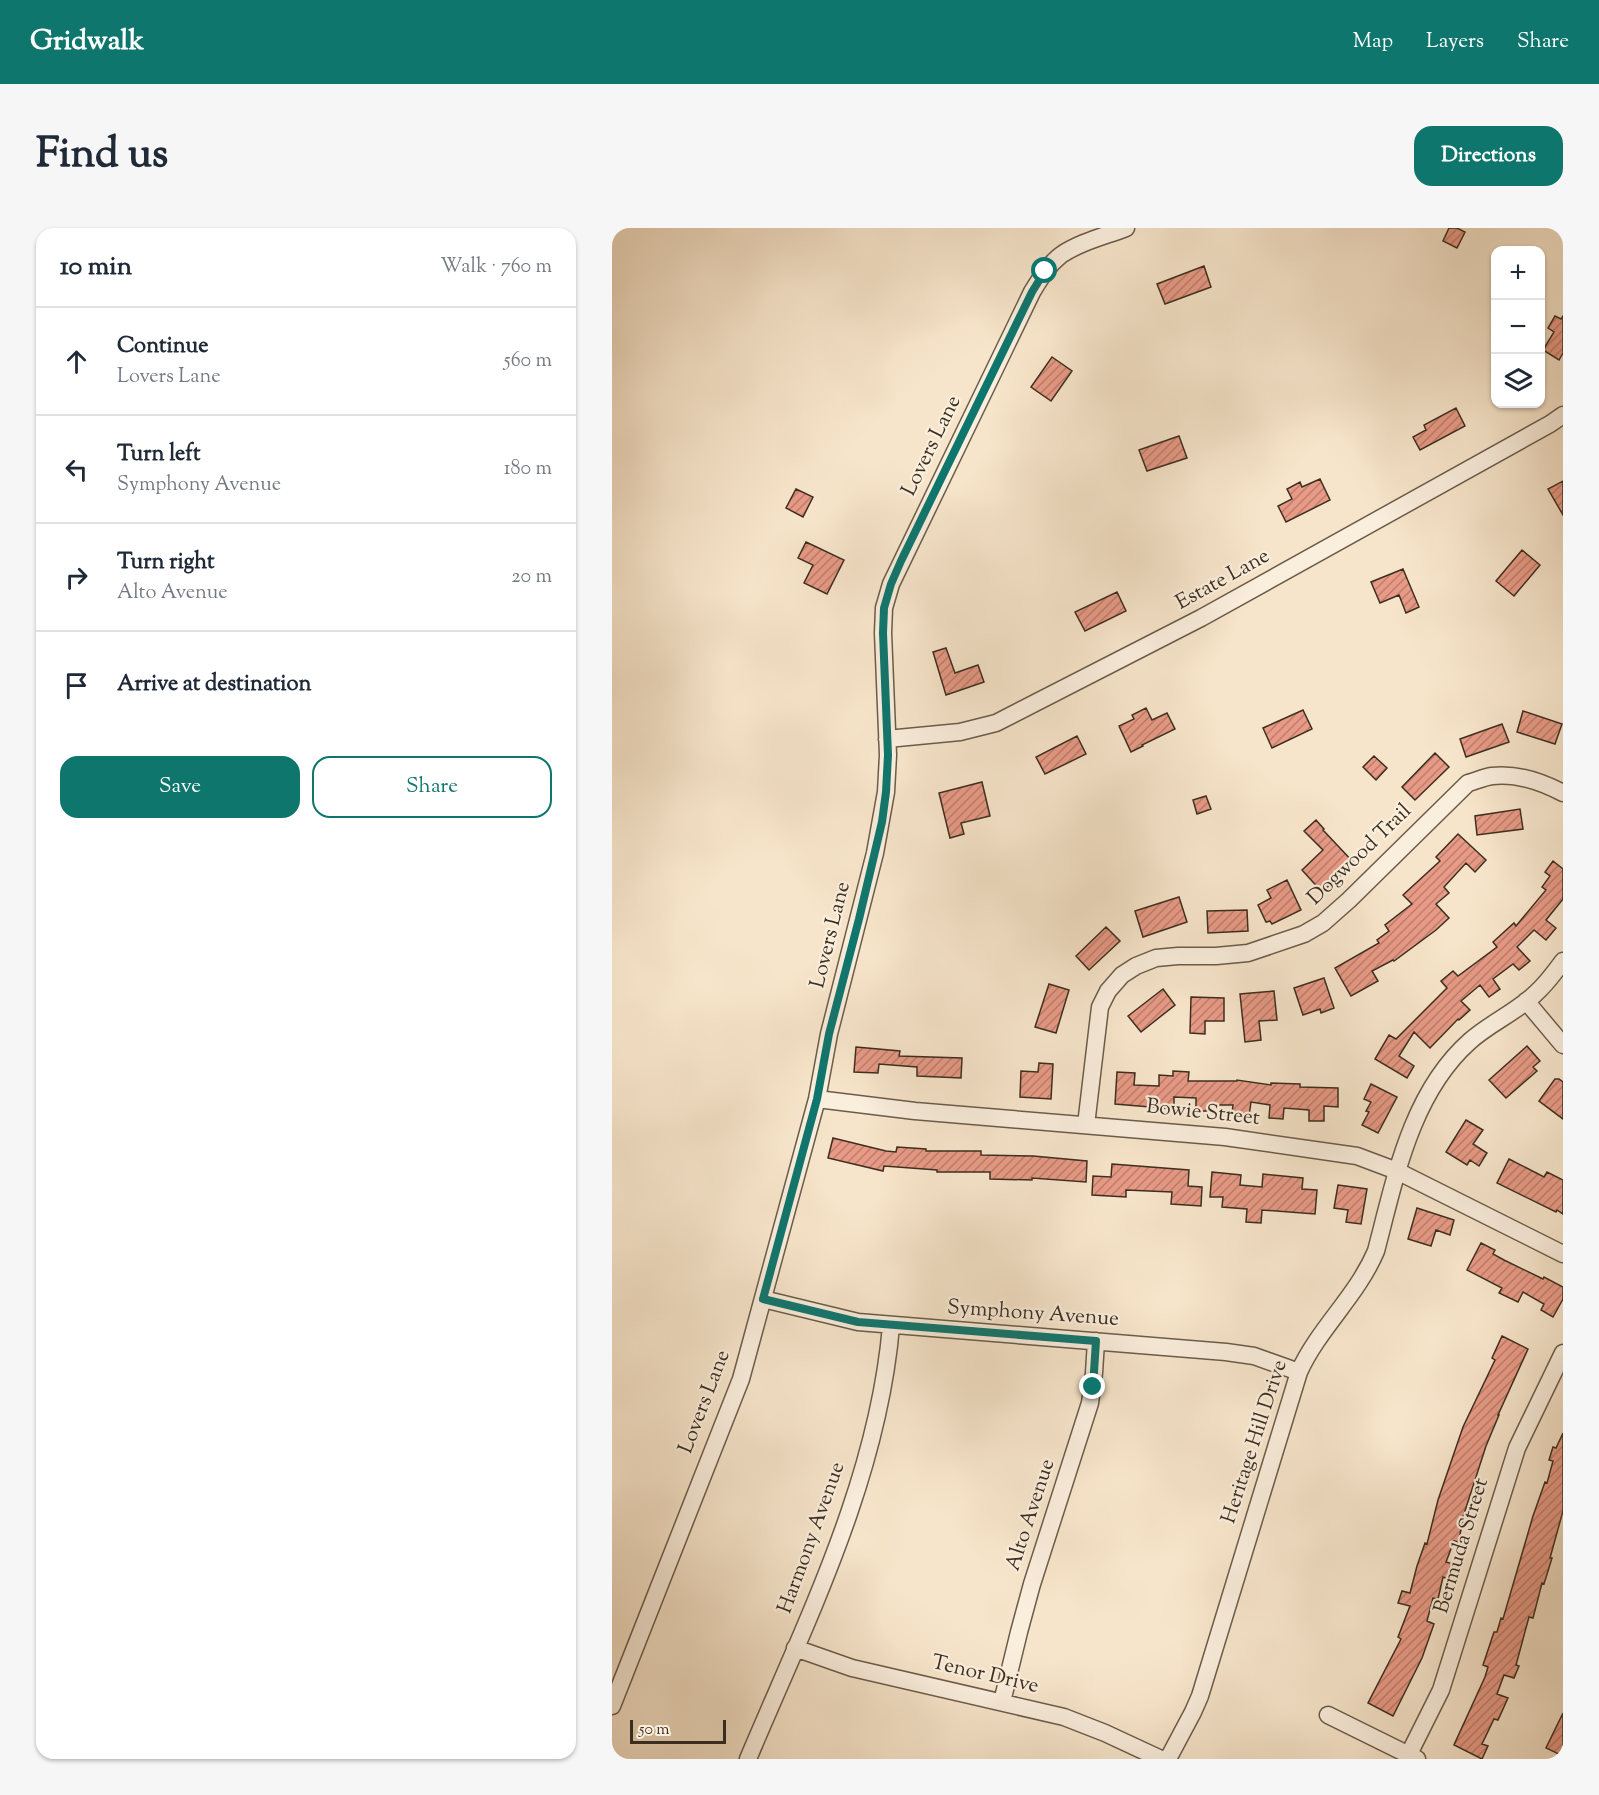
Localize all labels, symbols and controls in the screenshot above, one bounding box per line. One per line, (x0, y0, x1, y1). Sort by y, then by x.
text: Gridwalk (30, 22, 144, 62)
text: Map (1353, 27, 1393, 57)
text: Layers (1426, 27, 1484, 57)
text: Share (1517, 27, 1569, 57)
text: Find us (36, 126, 168, 186)
button: Directions (1414, 126, 1563, 186)
map controls (1491, 246, 1545, 408)
button: + (1491, 246, 1545, 300)
text: 10 min (60, 249, 132, 286)
text: Walk · 760 m (440, 253, 552, 282)
route start (1031, 257, 1057, 283)
button: − (1491, 300, 1545, 354)
text: Continue (117, 331, 208, 363)
icon: ahead (60, 345, 93, 378)
text: 560 m (504, 347, 552, 376)
button: layers (1491, 354, 1545, 408)
text: Lovers Lane (117, 363, 220, 392)
street label: Lovers Lane (895, 391, 969, 501)
text: Turn left (117, 439, 200, 471)
icon: left (60, 453, 93, 486)
text: 180 m (504, 455, 552, 484)
text: Symphony Avenue (117, 471, 281, 500)
street label: Estate Lane (1171, 542, 1275, 618)
text: Turn right (117, 547, 214, 579)
icon: right (60, 561, 93, 594)
text: 20 m (511, 563, 552, 592)
text: Alto Avenue (117, 579, 227, 608)
icon: arrive (60, 669, 93, 702)
text: Arrive at destination (117, 669, 312, 701)
button: Save (60, 756, 300, 818)
button: Share (312, 756, 552, 818)
street label: Dogwood Trail (1301, 797, 1419, 913)
street label: Lovers Lane (803, 879, 859, 991)
street label: Bowie Street (1145, 1092, 1261, 1134)
street label: Symphony Avenue (946, 1293, 1120, 1335)
street label: Lovers Lane (672, 1346, 738, 1458)
street label: Heritage Hill Drive (1214, 1356, 1296, 1528)
route end (1079, 1373, 1105, 1399)
street label: Alto Avenue (999, 1455, 1063, 1575)
street label: Harmony Avenue (771, 1458, 853, 1618)
street label: Bermuda Street (1427, 1474, 1497, 1618)
street label: Tenor Drive (928, 1648, 1042, 1702)
scale bar (630, 1717, 726, 1744)
text: 50 m (639, 1719, 670, 1742)

